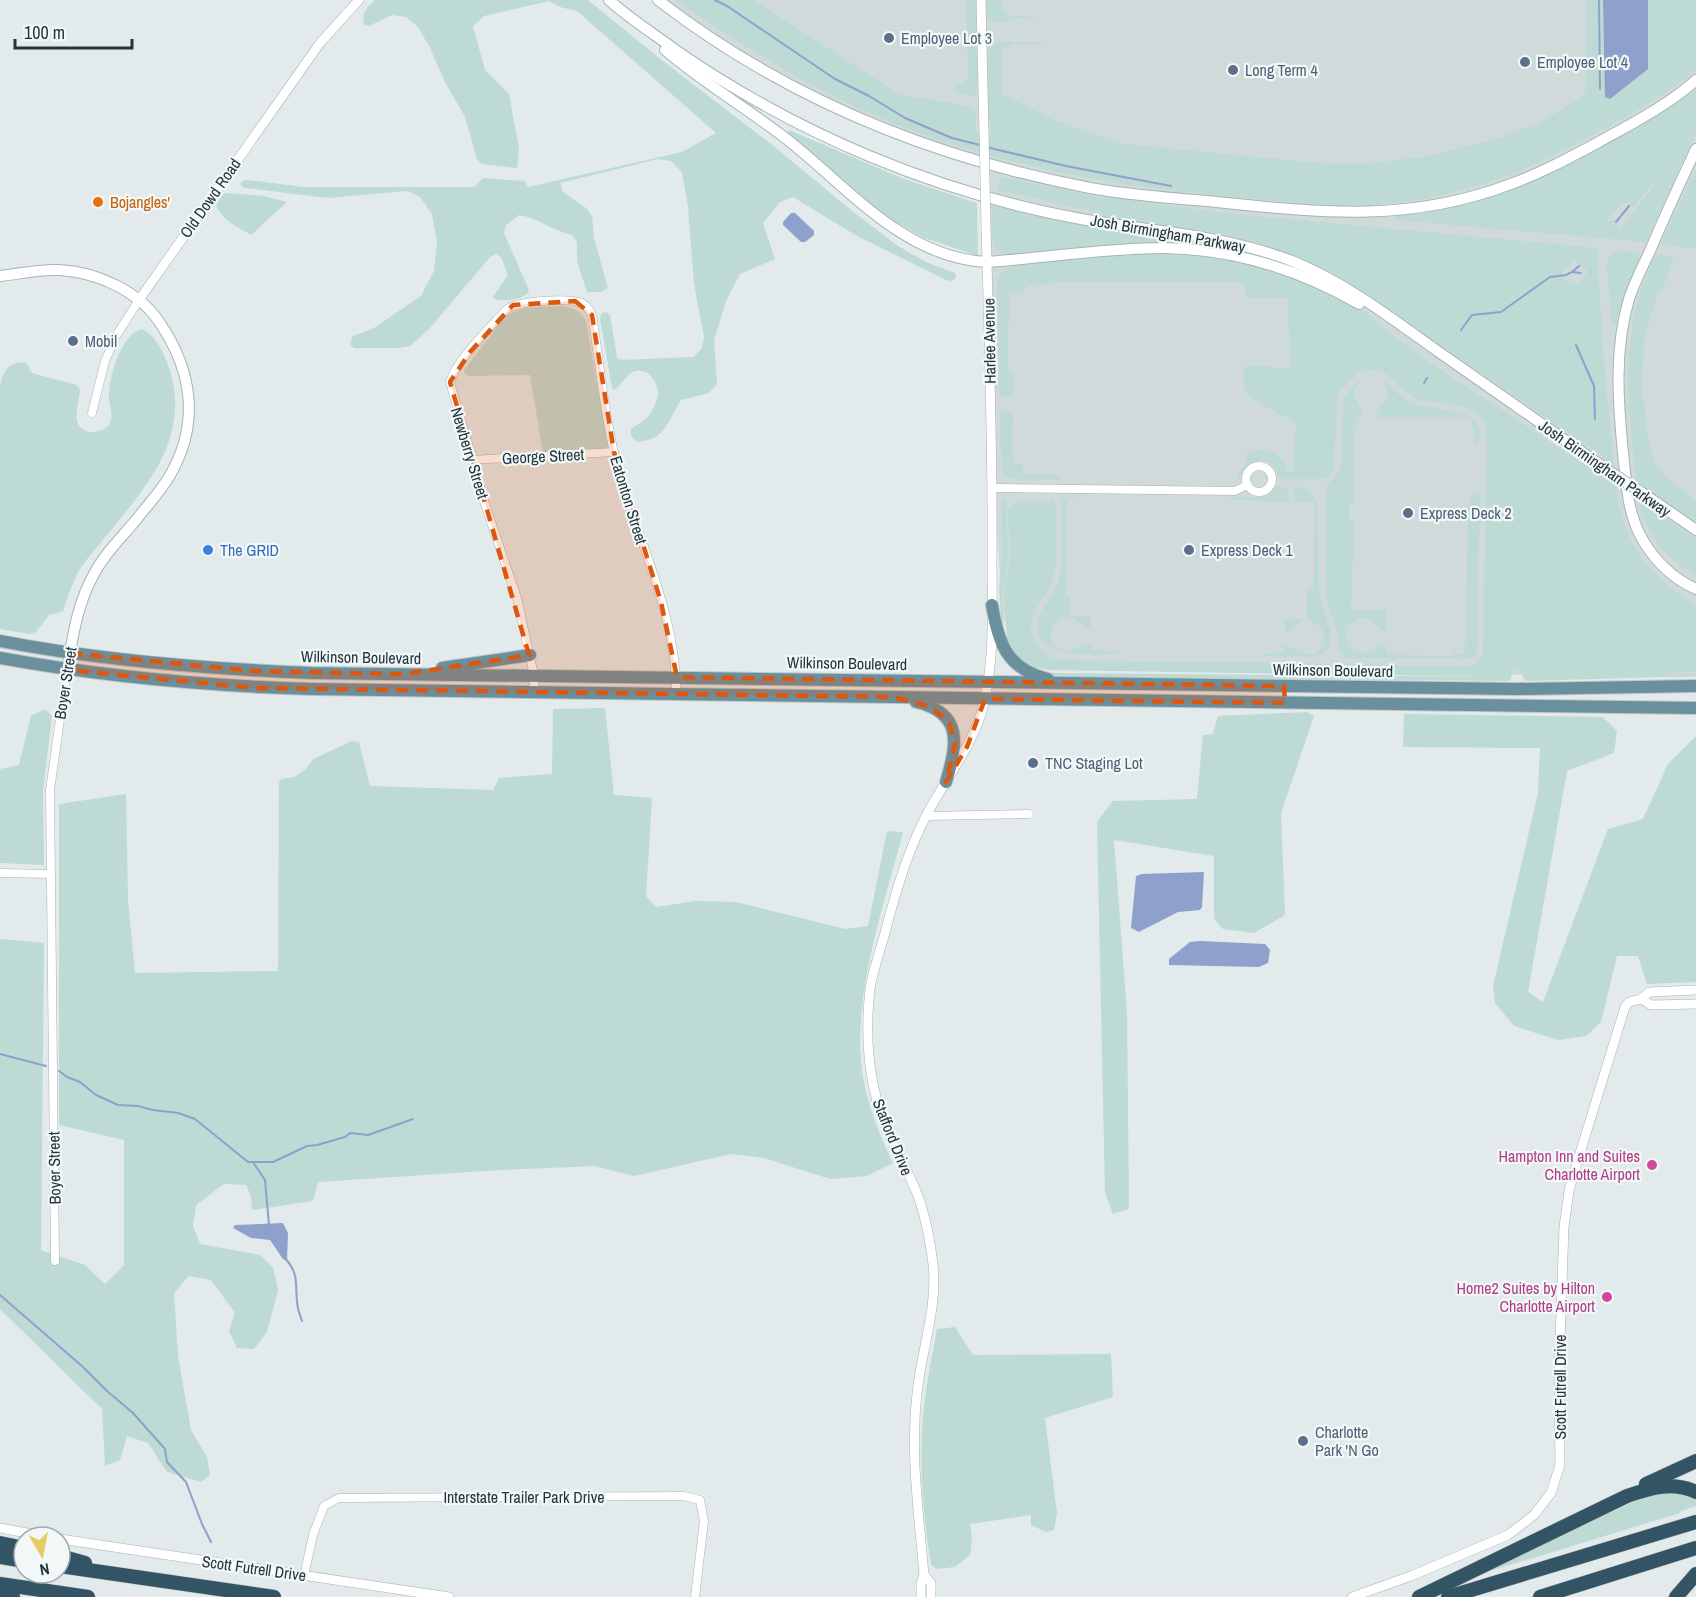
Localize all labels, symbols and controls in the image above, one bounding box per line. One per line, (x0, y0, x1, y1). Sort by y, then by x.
scale bar (15, 12, 132, 50)
text: 100 m (24, 20, 65, 45)
place label: Employee Lot 3 (901, 27, 992, 49)
marker: Employee Lot 3 (882, 31, 896, 45)
place label: Employee Lot 4 (1537, 51, 1628, 73)
marker: Employee Lot 4 (1518, 55, 1532, 69)
place label: Long Term 4 (1245, 59, 1318, 81)
marker: Long Term 4 (1226, 63, 1240, 77)
street label: Old Dowd Road (174, 154, 246, 242)
place label: Bojangles' (110, 191, 170, 213)
marker: Bojangles' (91, 195, 105, 209)
street label: Josh Birmingham Parkway (1089, 209, 1248, 258)
street label: Harlee Avenue (977, 298, 1001, 384)
place label: Mobil (85, 330, 117, 352)
marker: Mobil (66, 334, 80, 348)
street label: Newberry Street (446, 404, 494, 502)
street label: Josh Birmingham Parkway (1534, 414, 1676, 522)
street label: George Street (501, 443, 585, 469)
street label: Eatonton Street (605, 453, 653, 547)
place label: Express Deck 2 (1420, 502, 1512, 524)
marker: Express Deck 2 (1401, 506, 1415, 520)
place label: The GRID (220, 539, 279, 561)
place label: Express Deck 1 (1201, 539, 1294, 561)
marker: The GRID (201, 543, 215, 557)
marker: Express Deck 1 (1182, 543, 1196, 557)
street label: Boyer Street (48, 645, 82, 721)
street label: Wilkinson Boulevard (301, 645, 421, 669)
street label: Wilkinson Boulevard (787, 651, 907, 675)
street label: Wilkinson Boulevard (1273, 658, 1393, 682)
place label: TNC Staging Lot (1045, 752, 1143, 774)
marker: TNC Staging Lot (1026, 756, 1040, 770)
street label: Stafford Drive (868, 1095, 918, 1179)
street label: Boyer Street (42, 1131, 66, 1205)
place label: Hampton Inn and Suites Charlotte Airport (1498, 1145, 1640, 1185)
marker: Hampton Inn and Suites Charlotte Airport (1645, 1158, 1659, 1172)
place label: Home2 Suites by Hilton Charlotte Airport (1456, 1277, 1595, 1317)
marker: Home2 Suites by Hilton Charlotte Airport (1600, 1290, 1614, 1304)
street label: Scott Futrell Drive (1549, 1335, 1571, 1440)
place label: Charlotte Park 'N Go (1315, 1421, 1379, 1461)
marker: Charlotte Park 'N Go (1296, 1434, 1310, 1448)
street label: Interstate Trailer Park Drive (443, 1486, 605, 1508)
north arrow (12, 1525, 72, 1585)
street label: Scott Futrell Drive (200, 1550, 308, 1586)
text: N (38, 1558, 51, 1581)

